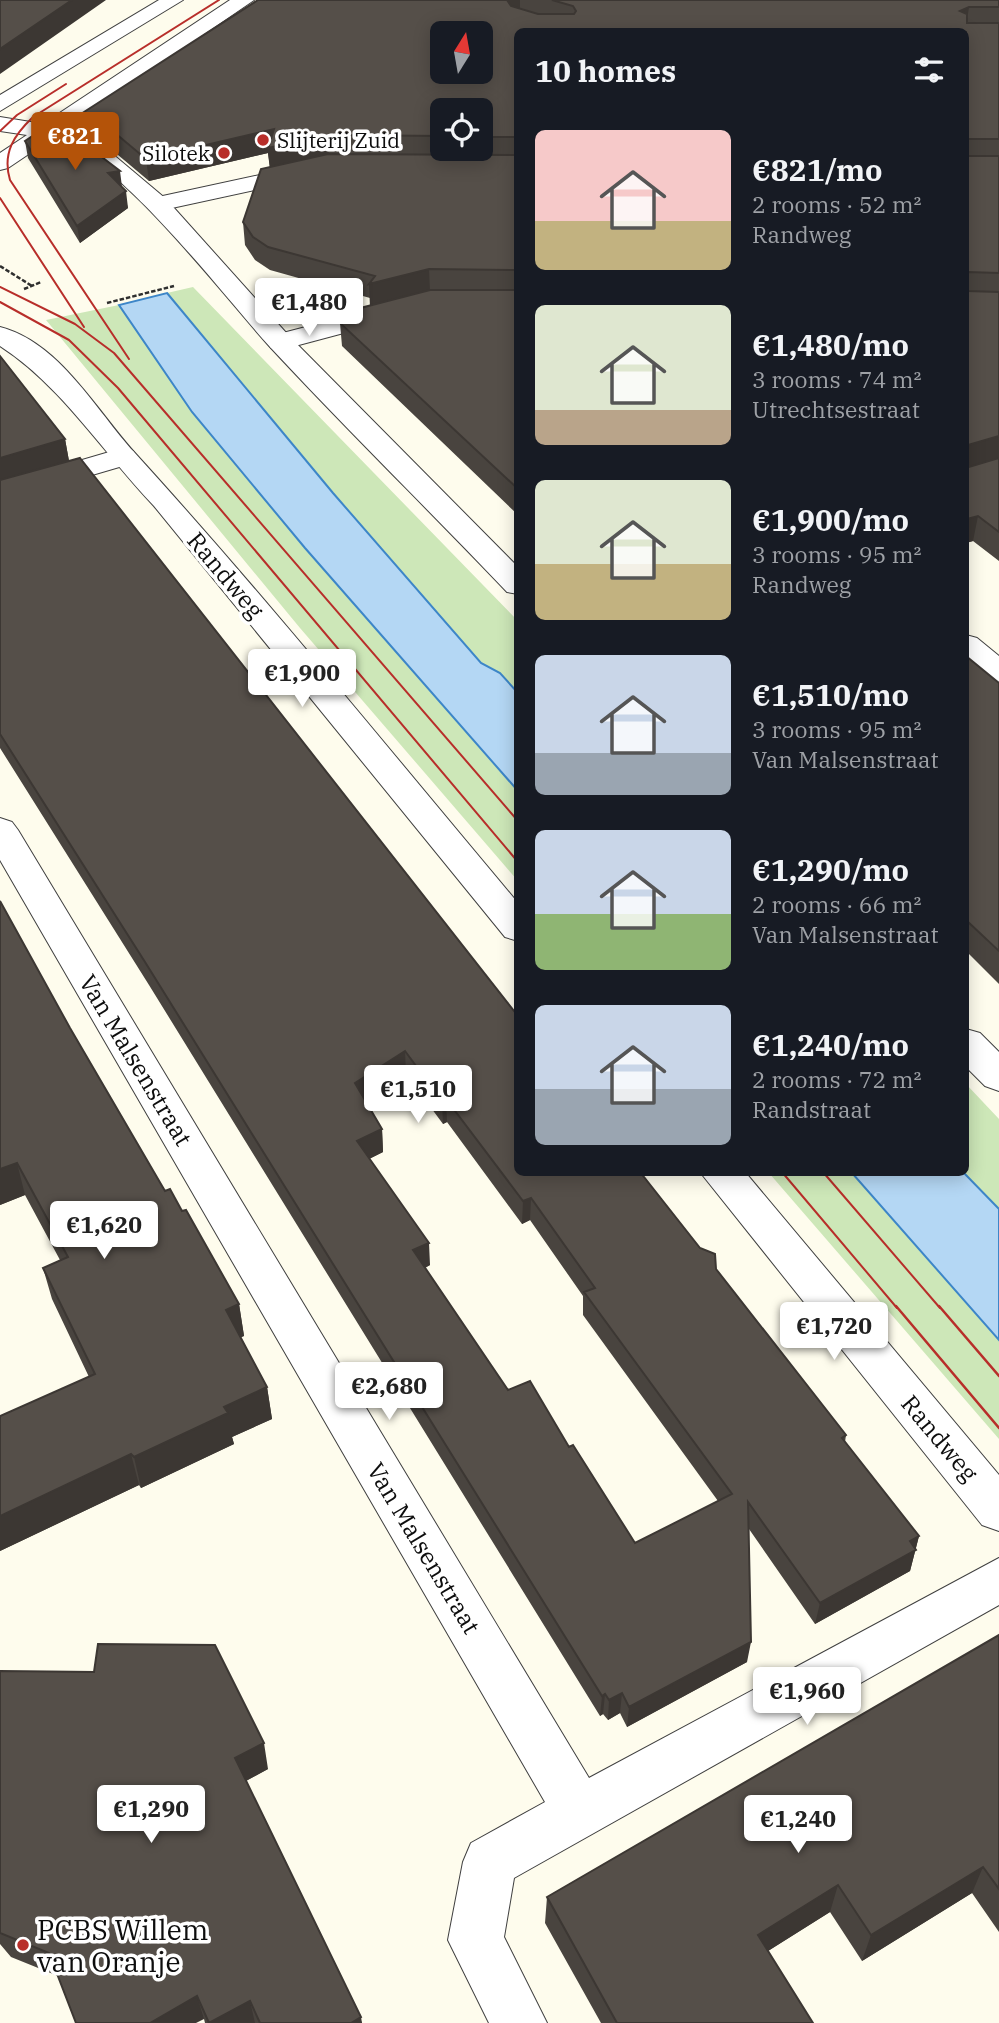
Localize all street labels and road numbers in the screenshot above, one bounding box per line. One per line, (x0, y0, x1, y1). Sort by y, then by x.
street label: Randweg (180, 525, 272, 625)
street label: Van Malsenstraat (72, 968, 200, 1152)
street label: Randweg (894, 1388, 986, 1488)
street label: Van Malsenstraat (360, 1456, 488, 1640)

